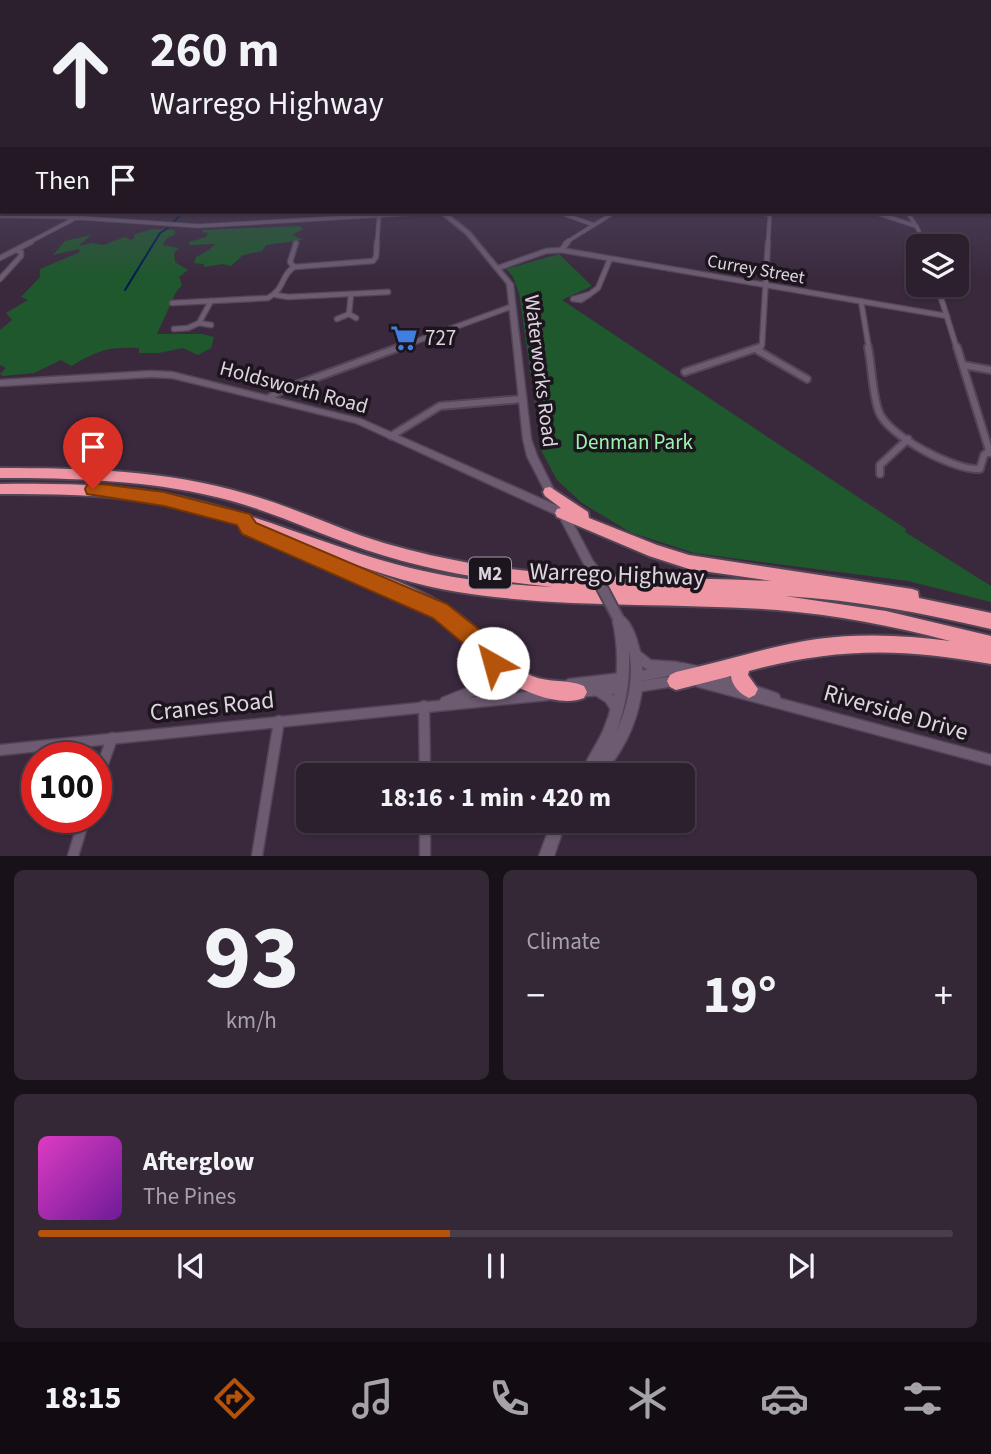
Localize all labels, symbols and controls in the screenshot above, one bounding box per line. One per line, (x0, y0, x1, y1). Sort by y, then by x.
text: 260 m (150, 16, 279, 86)
icon: ahead (35, 28, 126, 119)
text: Warrego Highway (150, 81, 384, 127)
icon: arrive (104, 161, 142, 199)
text: Then (35, 162, 90, 199)
map controls (906, 234, 969, 297)
button: layers (906, 234, 969, 297)
street label: Currey Street (705, 249, 807, 290)
street label: Waterworks Road (517, 293, 565, 449)
supermarket icon: 727 (389, 323, 419, 353)
place label: 727 (425, 323, 456, 353)
street label: Holdsworth Road (217, 353, 371, 421)
pin (63, 417, 123, 489)
park label: Denman Park (575, 427, 693, 457)
icon: arrive (74, 428, 112, 466)
street label: Warrego Highway (529, 554, 705, 595)
road number: M2 (469, 558, 511, 588)
position arrow (456, 626, 530, 700)
street label: Riverside Drive (820, 675, 972, 750)
street label: Cranes Road (148, 683, 276, 730)
speed limit sign: 100 (21, 742, 112, 833)
text: 18:16 · 1 min · 420 m (380, 779, 611, 816)
text: 93 (203, 894, 299, 1023)
text: Climate (527, 925, 600, 958)
text: 19° (703, 959, 777, 1033)
text: − (527, 969, 545, 1023)
text: + (934, 969, 953, 1023)
text: km/h (226, 1004, 277, 1037)
text: Afterglow (143, 1143, 254, 1180)
text: The Pines (143, 1180, 236, 1213)
icon: previous (172, 1247, 210, 1285)
icon: pause (477, 1247, 515, 1285)
icon: next (782, 1247, 820, 1285)
icon: directions (210, 1374, 259, 1423)
icon: music (348, 1374, 397, 1423)
icon: phone (485, 1374, 534, 1423)
icon: climate (623, 1374, 672, 1423)
icon: car (760, 1374, 809, 1423)
icon: filters (898, 1374, 947, 1423)
text: 18:15 (44, 1375, 121, 1421)

